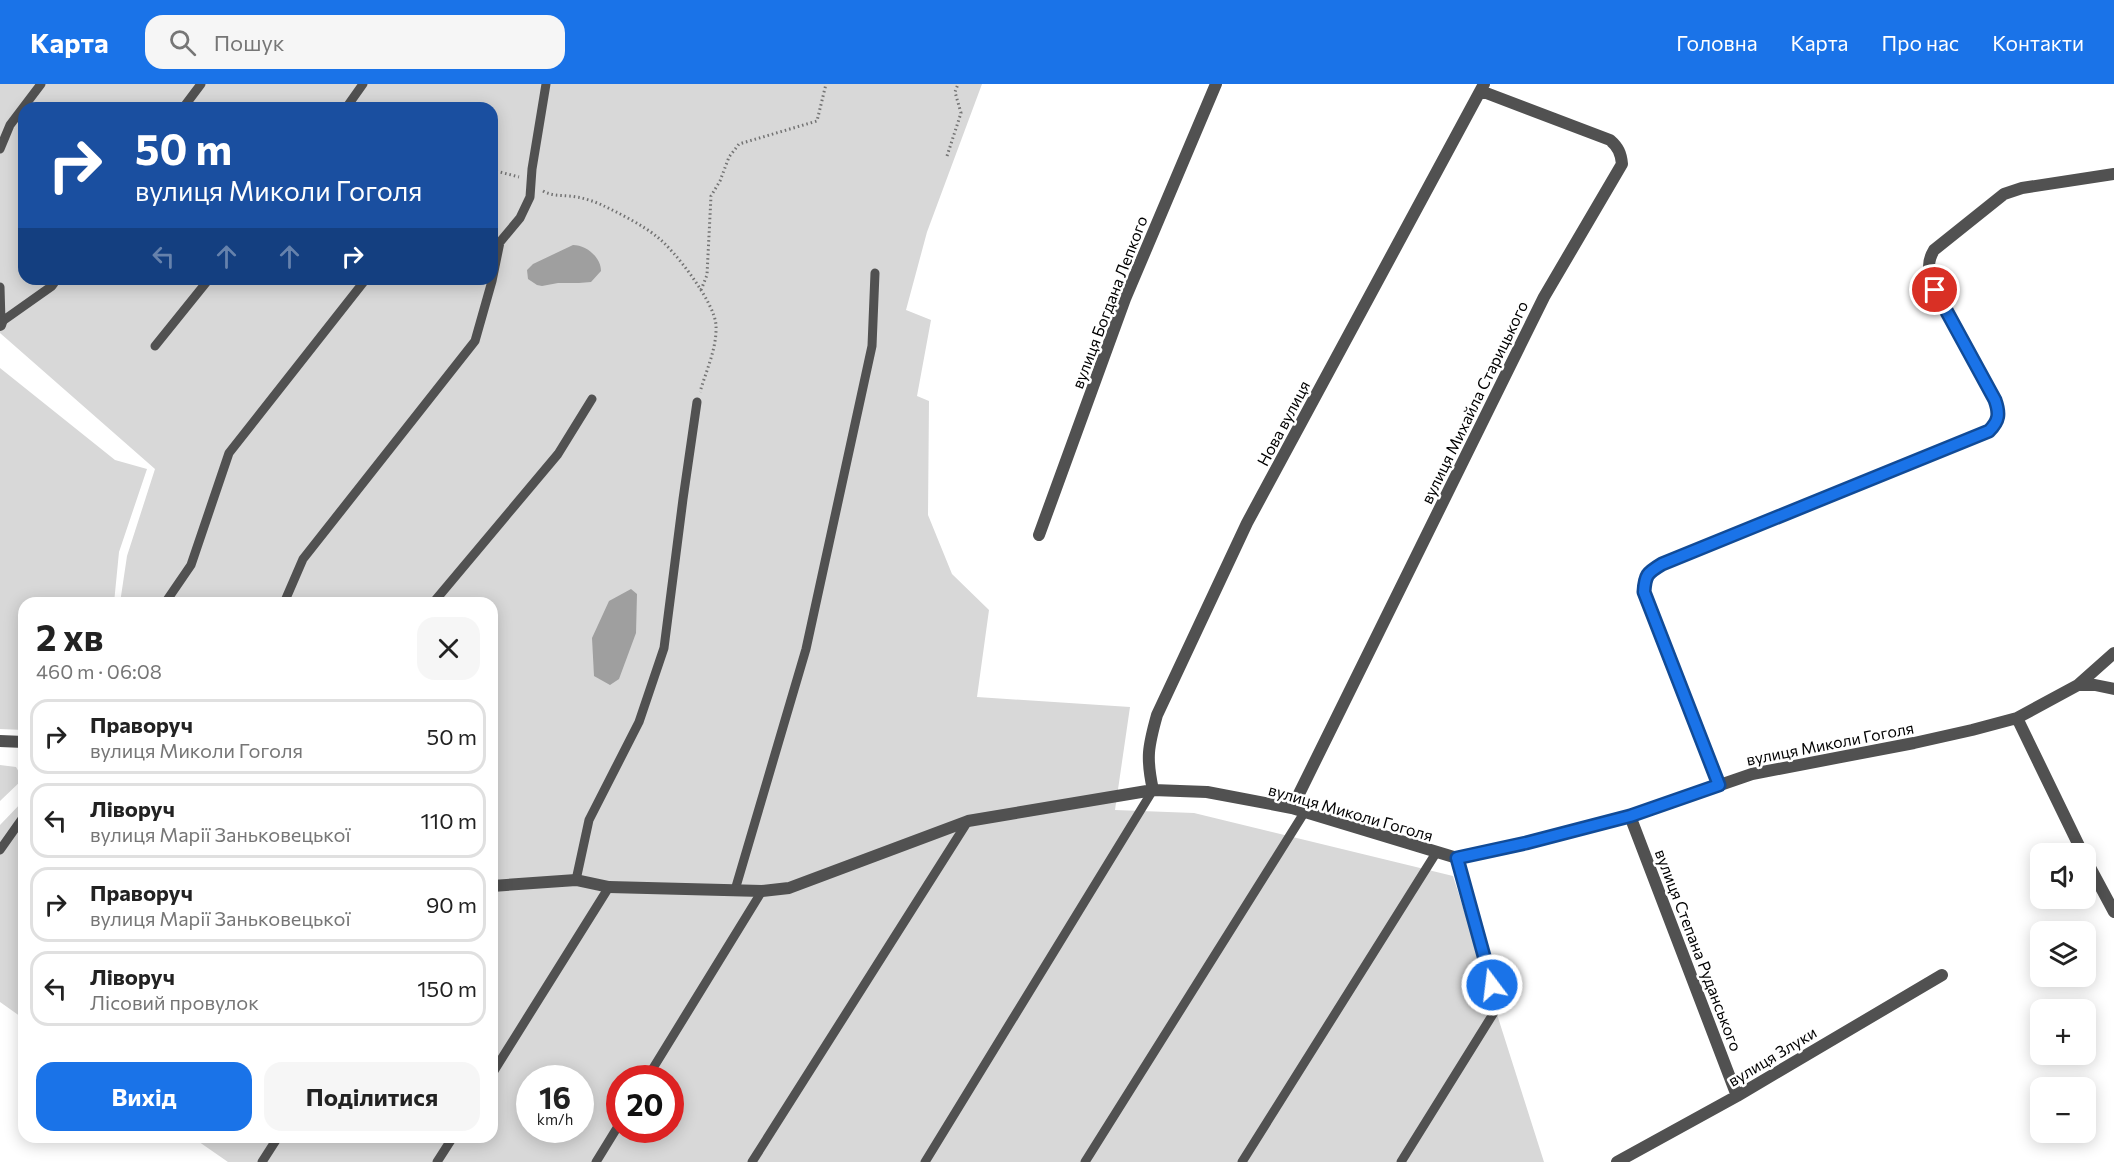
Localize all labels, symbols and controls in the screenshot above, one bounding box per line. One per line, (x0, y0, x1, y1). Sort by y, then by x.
search box (145, 15, 565, 69)
text: Карта (30, 25, 109, 59)
icon: search (166, 26, 199, 59)
text: Пошук (214, 29, 285, 56)
text: Головна (1676, 30, 1758, 55)
text: Карта (1791, 30, 1848, 55)
text: Про нас (1881, 30, 1959, 55)
text: Контакти (1992, 30, 2084, 55)
text: 50 m (135, 122, 232, 174)
icon: right (36, 126, 114, 204)
text: вулиця Миколи Гоголя (135, 174, 423, 207)
street label: вулиця Богдана Лепкого (1067, 213, 1151, 391)
icon: left (147, 240, 180, 273)
icon: ahead (210, 240, 243, 273)
icon: ahead (273, 240, 306, 273)
icon: right (336, 240, 369, 273)
pin (1909, 264, 1960, 315)
icon: arrive (1918, 273, 1951, 306)
street label: вулиця Михайла Старицького (1417, 297, 1531, 507)
street label: Нова вулиця (1253, 377, 1313, 469)
text: 2 хв (36, 614, 103, 658)
button: close (417, 617, 480, 680)
text: 460 m · 06:08 (36, 659, 162, 683)
text: Праворуч (90, 711, 193, 738)
street label: вулиця Миколи Гоголя (1745, 717, 1915, 769)
icon: right (39, 720, 72, 753)
text: 50 m (427, 723, 477, 750)
text: вулиця Миколи Гоголя (90, 738, 303, 762)
street label: вулиця Миколи Гоголя (1266, 779, 1436, 845)
text: Ліворуч (90, 795, 175, 822)
icon: left (39, 804, 72, 837)
text: 110 m (420, 807, 477, 834)
text: вулиця Марії Заньковецької (90, 822, 351, 846)
map controls (2030, 843, 2096, 1143)
button: sound (2030, 843, 2096, 909)
street label: вулиця Степана Руданського (1652, 846, 1746, 1054)
text: Праворуч (90, 879, 193, 906)
icon: right (39, 888, 72, 921)
text: 90 m (426, 891, 477, 918)
text: вулиця Марії Заньковецької (90, 906, 351, 930)
button: layers (2030, 921, 2096, 987)
position arrow (1460, 953, 1524, 1017)
text: Ліворуч (90, 963, 175, 990)
icon: left (39, 972, 72, 1005)
text: 150 m (417, 975, 477, 1002)
text: Лісовий провулок (90, 990, 259, 1014)
button: + (2030, 999, 2096, 1065)
street label: вулиця Злуки (1724, 1022, 1820, 1090)
button: Вихід (36, 1062, 252, 1131)
button: Поділитися (264, 1062, 480, 1131)
speed limit sign: 20 (606, 1065, 684, 1143)
button: − (2030, 1077, 2096, 1143)
text: 16 (539, 1078, 571, 1115)
text: km/h (537, 1110, 573, 1128)

